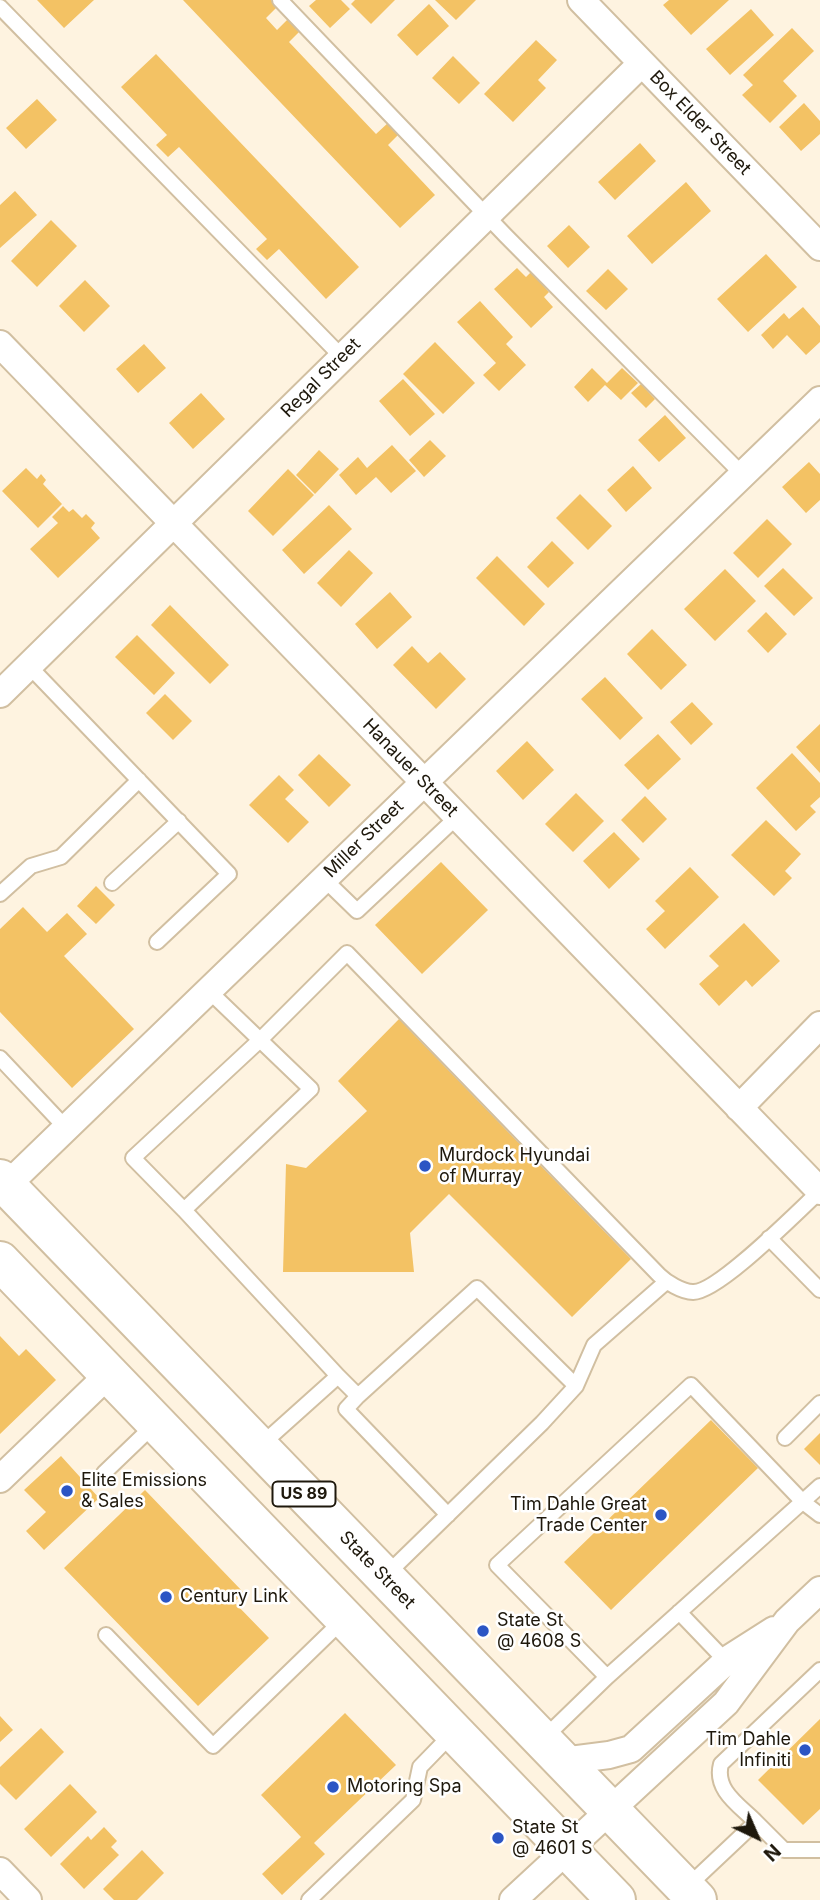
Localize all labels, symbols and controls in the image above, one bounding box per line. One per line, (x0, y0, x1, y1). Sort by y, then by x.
street label: Box Elder Street (645, 66, 755, 180)
street label: Regal Street (277, 334, 365, 422)
street label: Hanauer Street (358, 714, 462, 822)
street label: Miller Street (320, 796, 408, 882)
place label: Murdock Hyundai of Murray (439, 1145, 590, 1188)
marker: Murdock Hyundai of Murray (417, 1158, 433, 1174)
place label: Elite Emissions & Sales (81, 1470, 207, 1512)
road number: US 89 (272, 1482, 336, 1506)
marker: Elite Emissions & Sales (59, 1483, 75, 1499)
place label: Tim Dahle Great Trade Center (510, 1494, 647, 1536)
marker: Tim Dahle Great Trade Center (653, 1507, 669, 1523)
street label: State Street (335, 1527, 419, 1613)
place label: Century Link (180, 1586, 288, 1608)
marker: Century Link (158, 1589, 174, 1605)
place label: State St @ 4608 S (497, 1610, 581, 1652)
marker: State St @ 4608 S (475, 1623, 491, 1639)
place label: Tim Dahle Infiniti (706, 1729, 791, 1772)
marker: Tim Dahle Infiniti (797, 1742, 813, 1758)
place label: Motoring Spa (347, 1776, 462, 1798)
marker: Motoring Spa (325, 1779, 341, 1795)
north arrow (722, 1802, 792, 1872)
place label: State St @ 4601 S (512, 1817, 593, 1860)
marker: State St @ 4601 S (490, 1830, 506, 1846)
text: N (759, 1839, 785, 1866)

